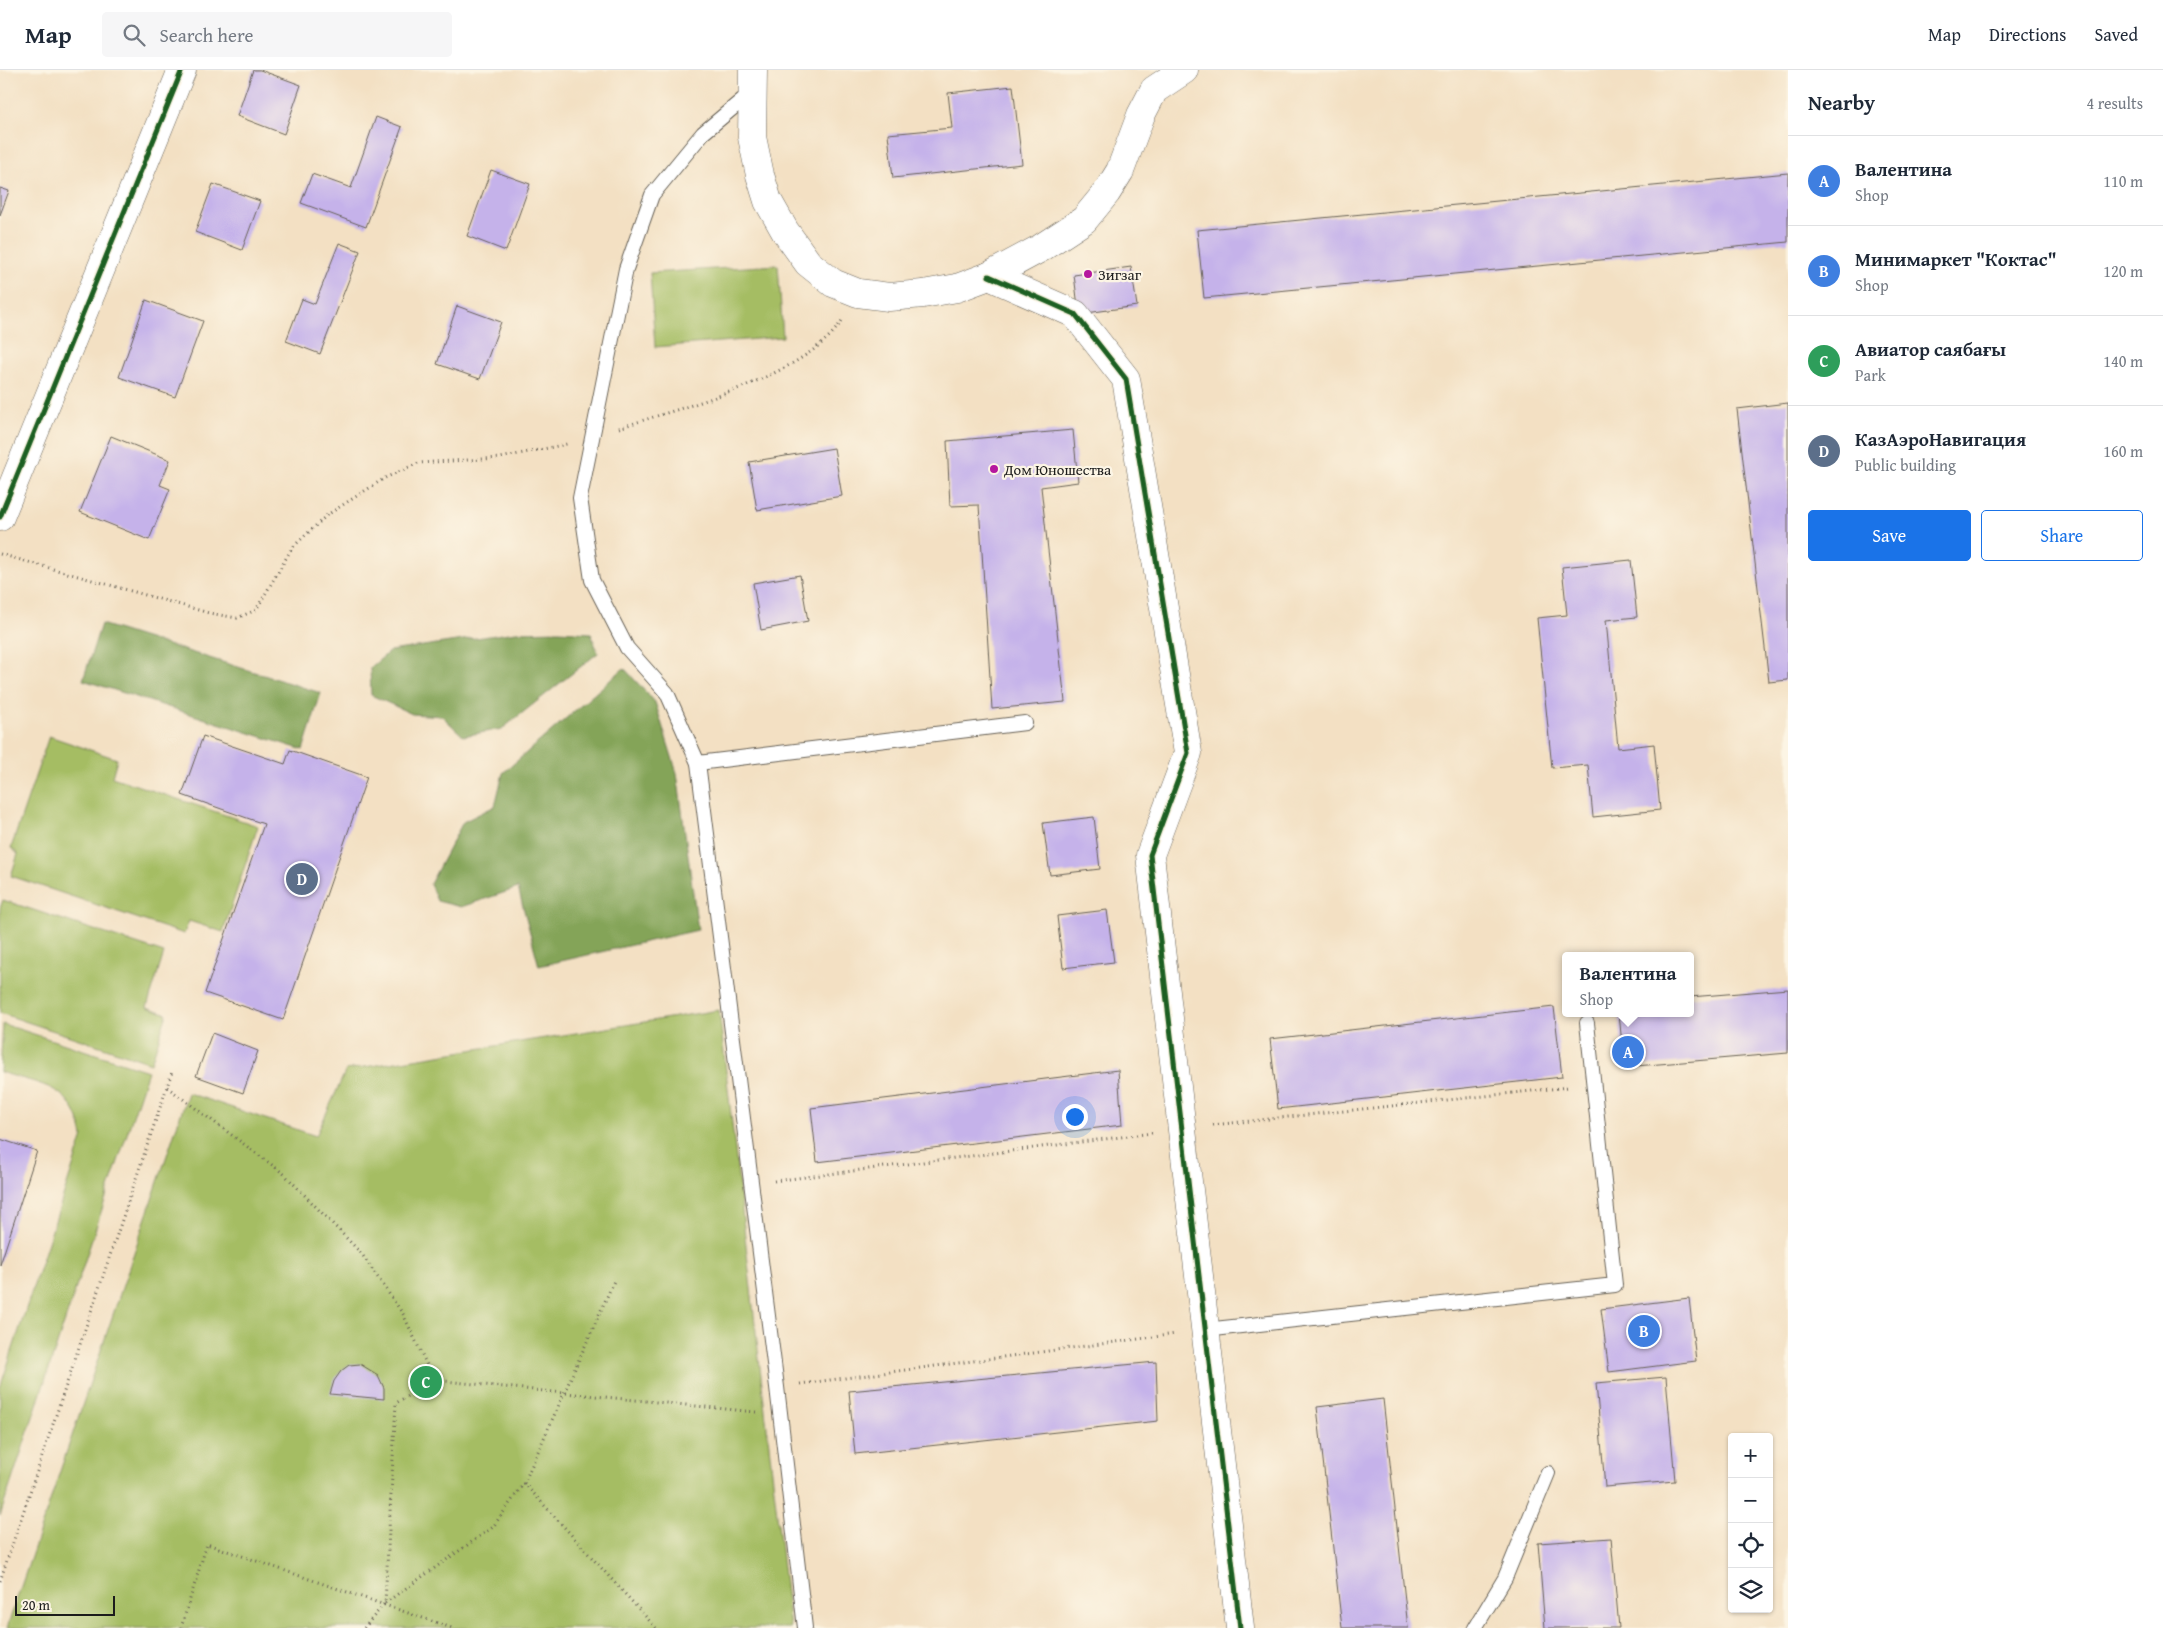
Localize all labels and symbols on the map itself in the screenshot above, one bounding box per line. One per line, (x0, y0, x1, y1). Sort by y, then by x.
place label: Зигзаг (1098, 264, 1142, 285)
marker: Зигзаг (1082, 268, 1094, 280)
place label: Дом Юношества (1003, 459, 1112, 480)
marker: Дом Юношества (988, 463, 1000, 475)
pin: D (286, 860, 318, 898)
pin: A (1612, 1033, 1644, 1071)
your location (1062, 1104, 1088, 1130)
pin: B (1628, 1312, 1660, 1350)
pin: C (410, 1363, 442, 1401)
scale bar (15, 1593, 115, 1616)

